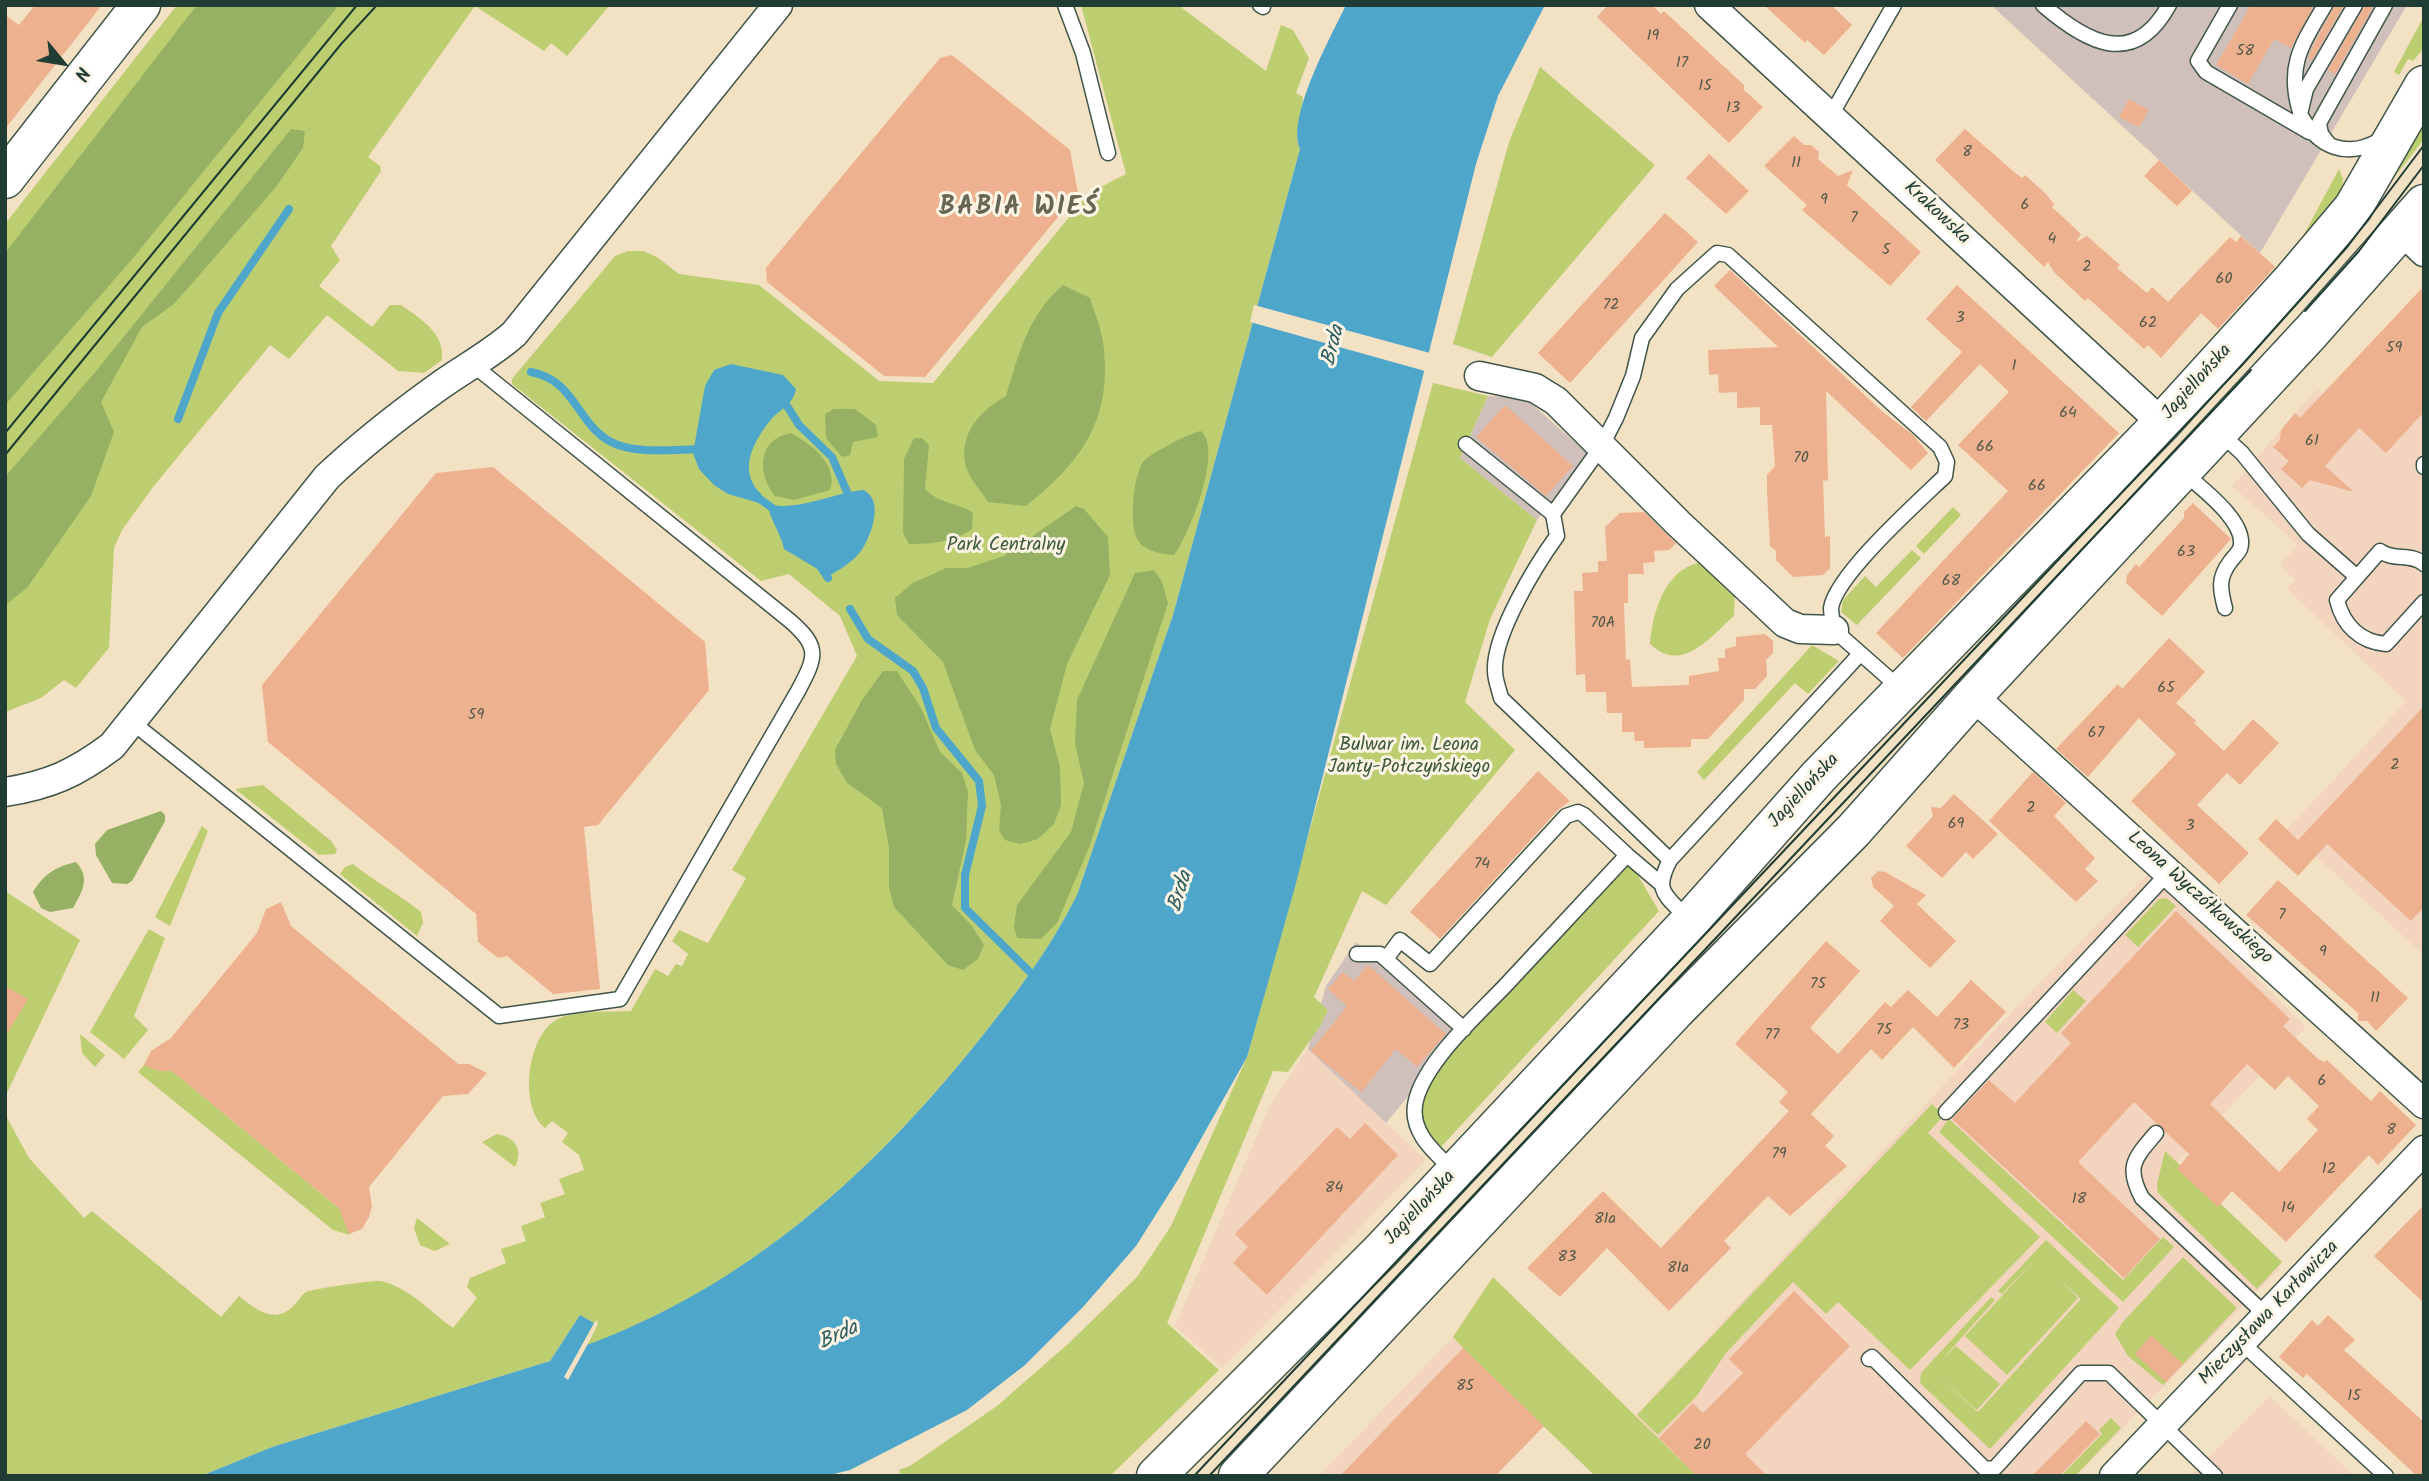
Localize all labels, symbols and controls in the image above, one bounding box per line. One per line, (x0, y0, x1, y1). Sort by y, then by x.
house number: 19 (1647, 27, 1659, 47)
north arrow (28, 28, 98, 98)
house number: 58 (2236, 42, 2254, 62)
house number: 17 (1676, 54, 1688, 74)
text: N (65, 61, 97, 86)
house number: 15 (1698, 77, 1712, 97)
house number: 13 (1726, 99, 1740, 119)
house number: 8 (1962, 143, 1972, 163)
house number: 11 (1791, 154, 1801, 174)
street label: Krakowska (1898, 177, 1974, 251)
house number: 9 (1820, 191, 1828, 211)
district label: BABIA WIEŚ (940, 194, 1098, 226)
house number: 6 (2021, 196, 2029, 216)
house number: 7 (1850, 209, 1858, 229)
house number: 4 (2048, 230, 2056, 250)
house number: 5 (1882, 241, 1890, 261)
house number: 2 (2082, 258, 2092, 278)
house number: 60 (2216, 270, 2232, 290)
house number: 72 (1603, 296, 1619, 316)
house number: 3 (1955, 309, 1965, 329)
house number: 62 (2139, 314, 2157, 334)
water label: Brda (1318, 323, 1352, 369)
house number: 59 (2386, 339, 2402, 359)
street label: Jagiellońska (2158, 341, 2238, 425)
house number: 1 (2011, 357, 2017, 377)
house number: 64 (2059, 404, 2077, 424)
house number: 61 (2305, 432, 2319, 452)
house number: 66 (1976, 438, 1994, 458)
house number: 70 (1793, 449, 1809, 469)
house number: 66 (2028, 477, 2046, 497)
park label: Park Centralny (947, 536, 1065, 558)
house number: 63 (2177, 543, 2195, 563)
house number: 68 (1942, 572, 1960, 592)
house number: 70A (1590, 614, 1616, 634)
house number: 65 (2157, 679, 2175, 699)
house number: 59 (468, 706, 484, 726)
house number: 67 (2088, 724, 2104, 744)
park label: Bulwar im. Leona Janty-Połczyńskiego (1328, 736, 1490, 780)
street label: Jagiellońska (1765, 750, 1845, 834)
house number: 2 (2390, 756, 2400, 776)
house number: 2 (2026, 799, 2036, 819)
house number: 69 (1948, 815, 1964, 835)
house number: 3 (2185, 817, 2195, 837)
street label: Leona Wyczółkowskiego (2121, 828, 2277, 970)
house number: 74 (1474, 855, 1490, 875)
water label: Brda (1164, 869, 1200, 915)
house number: 7 (2278, 906, 2286, 926)
house number: 9 (2319, 943, 2327, 963)
house number: 75 (1810, 975, 1826, 995)
house number: 11 (2370, 989, 2380, 1009)
house number: 73 (1953, 1016, 1969, 1036)
house number: 75 (1876, 1021, 1892, 1041)
house number: 77 (1765, 1026, 1779, 1046)
house number: 6 (2318, 1072, 2326, 1092)
house number: 8 (2386, 1121, 2396, 1141)
house number: 79 (1771, 1145, 1787, 1165)
house number: 12 (2322, 1160, 2336, 1180)
street label: Jagiellońska (1381, 1167, 1461, 1251)
house number: 84 (1325, 1179, 1343, 1199)
house number: 18 (2072, 1190, 2086, 1210)
house number: 14 (2281, 1199, 2295, 1219)
house number: 81a (1594, 1210, 1616, 1230)
street label: Mieczysława Karłowicza (2195, 1237, 2345, 1391)
house number: 83 (1558, 1248, 1576, 1268)
house number: 81a (1667, 1259, 1689, 1279)
water label: Brda (815, 1317, 863, 1357)
house number: 85 (1456, 1377, 1474, 1397)
house number: 15 (2347, 1387, 2361, 1407)
house number: 20 (1693, 1436, 1711, 1456)

